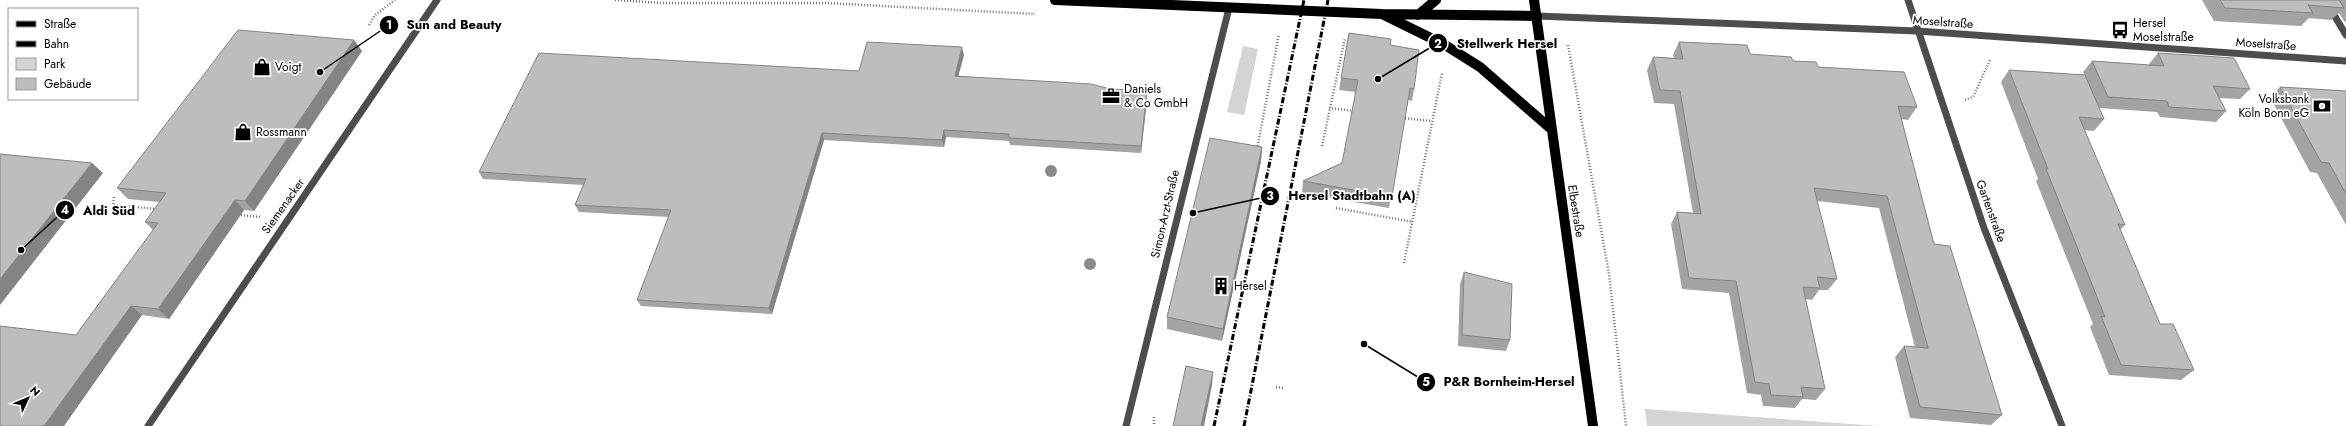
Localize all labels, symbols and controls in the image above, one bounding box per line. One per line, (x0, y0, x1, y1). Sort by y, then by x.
legend (8, 8, 138, 100)
street label: Moselstraße (1912, 11, 1974, 33)
callout: Sun and Beauty (379, 12, 510, 37)
place label: Hersel Moselstraße (2133, 14, 2194, 46)
text: Straße (44, 15, 76, 33)
text: Sun and Beauty (407, 15, 502, 34)
text: 1 (386, 16, 392, 34)
bus stop icon: Hersel Moselstraße (2110, 20, 2130, 40)
callout: Stellwerk Hersel (1428, 31, 1565, 56)
street label: Moselstraße (2235, 33, 2297, 55)
text: Stellwerk Hersel (1457, 34, 1557, 53)
text: Bahn (44, 35, 69, 53)
text: 2 (1434, 35, 1442, 53)
text: Park (44, 55, 66, 73)
shop icon: Voigt (252, 57, 272, 77)
place label: Voigt (275, 58, 301, 76)
text: Gebäude (44, 75, 91, 93)
place label: Daniels & Co GmbH (1124, 80, 1188, 112)
office icon: Daniels & Co GmbH (1101, 86, 1121, 106)
place label: Volksbank Köln Bonn eG (2238, 90, 2310, 122)
bank icon: Volksbank Köln Bonn eG (2312, 96, 2332, 116)
shop icon: Rossmann (233, 122, 253, 142)
place label: Rossmann (256, 123, 307, 141)
street label: Simon-Arzt-Straße (1146, 168, 1184, 260)
street label: Siemenacker (257, 174, 309, 238)
street label: Gartenstraße (1971, 177, 2011, 245)
callout: Hersel Stadtbahn (A) (1260, 183, 1423, 208)
street label: Elbestraße (1563, 183, 1589, 239)
text: Hersel Stadtbahn (A) (1288, 186, 1416, 205)
text: 3 (1266, 187, 1274, 205)
callout: Aldi Süd (55, 198, 143, 223)
text: 4 (61, 201, 69, 219)
text: Aldi Süd (82, 201, 135, 220)
building icon: Hersel (1211, 276, 1231, 296)
place label: Hersel (1234, 277, 1267, 295)
callout: P&R Bornheim-Hersel (1416, 369, 1583, 394)
text: P&R Bornheim-Hersel (1443, 372, 1575, 391)
text: 5 (1422, 373, 1430, 391)
north arrow (8, 378, 48, 418)
text: N (26, 382, 44, 400)

